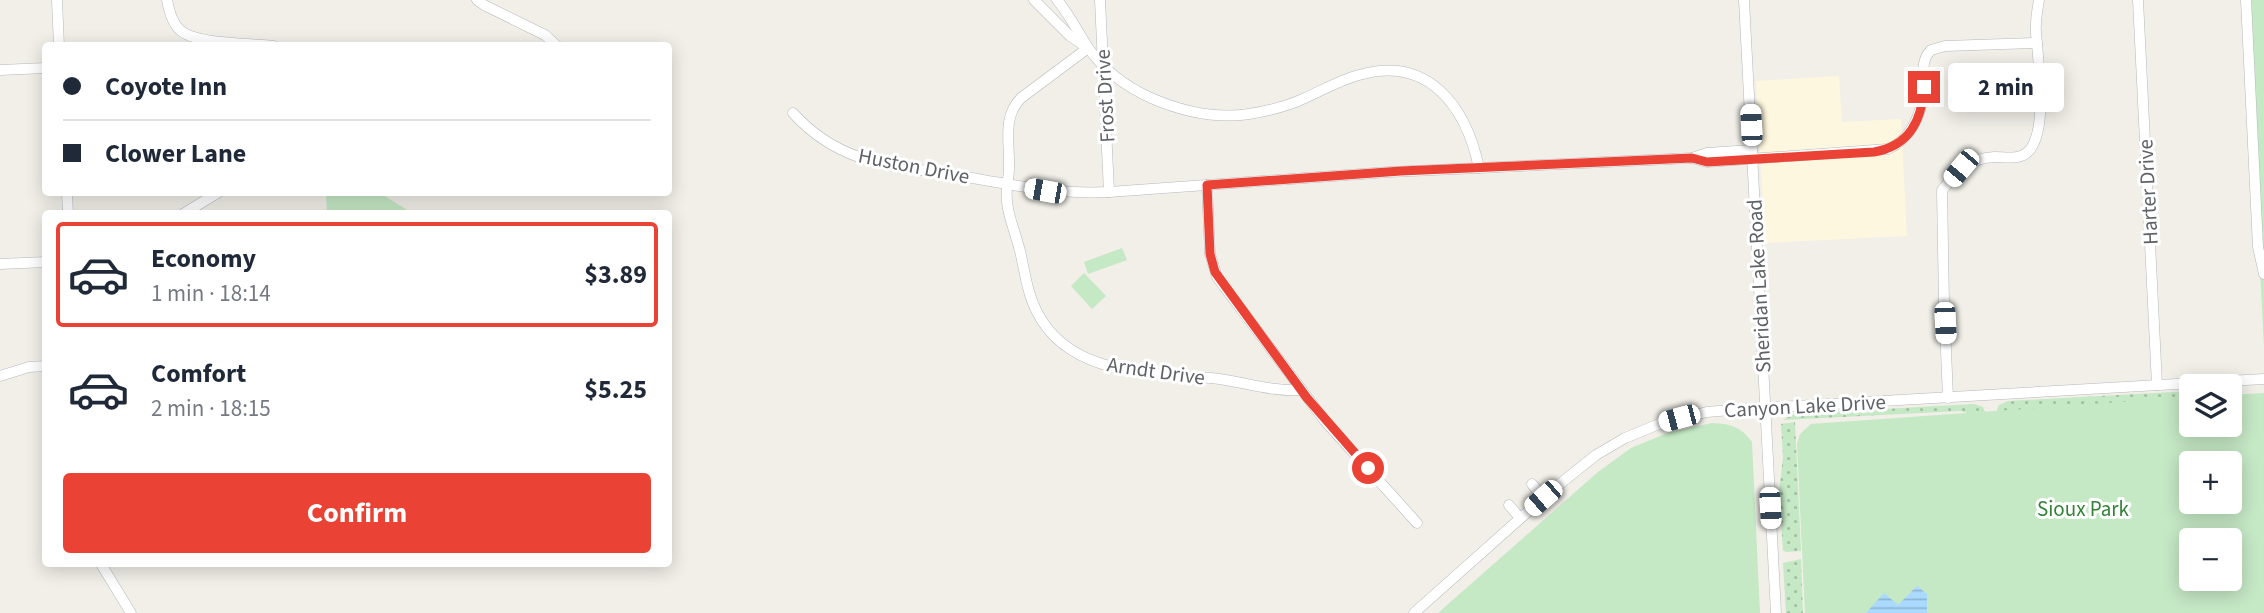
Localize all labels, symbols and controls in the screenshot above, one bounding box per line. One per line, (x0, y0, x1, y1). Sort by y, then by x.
street label: Frost Drive (1088, 48, 1122, 144)
callout: 2 min (1948, 62, 2064, 112)
text: Coyote Inn (105, 68, 227, 105)
route end (1908, 71, 1940, 103)
text: 2 min (1978, 71, 2034, 104)
car (1740, 103, 1763, 147)
text: Clower Lane (105, 135, 246, 172)
street label: Harter Drive (2130, 138, 2166, 246)
street label: Huston Drive (856, 141, 972, 191)
car (1940, 145, 1983, 191)
car (1023, 177, 1068, 205)
street label: Sheridan Lake Road (1739, 198, 1779, 374)
text: Economy (151, 240, 256, 277)
icon: car (67, 243, 130, 306)
text: $3.89 (584, 256, 647, 293)
text: 1 min · 18:14 (151, 277, 271, 310)
car (1934, 301, 1957, 345)
street label: Arndt Drive (1105, 349, 1207, 393)
text: Comfort (151, 355, 246, 392)
icon: car (67, 358, 130, 421)
text: $5.25 (584, 371, 647, 408)
map controls (2179, 374, 2242, 591)
button: layers (2179, 374, 2242, 437)
street label: Canyon Lake Drive (1723, 387, 1887, 425)
text: 2 min · 18:15 (151, 392, 271, 425)
car (1656, 402, 1703, 434)
button: + (2179, 451, 2242, 514)
route start (1352, 452, 1384, 484)
button: Confirm (63, 473, 651, 553)
car (1521, 476, 1566, 520)
car (1759, 486, 1782, 530)
park label: Sioux Park (2037, 494, 2130, 524)
button: − (2179, 528, 2242, 591)

